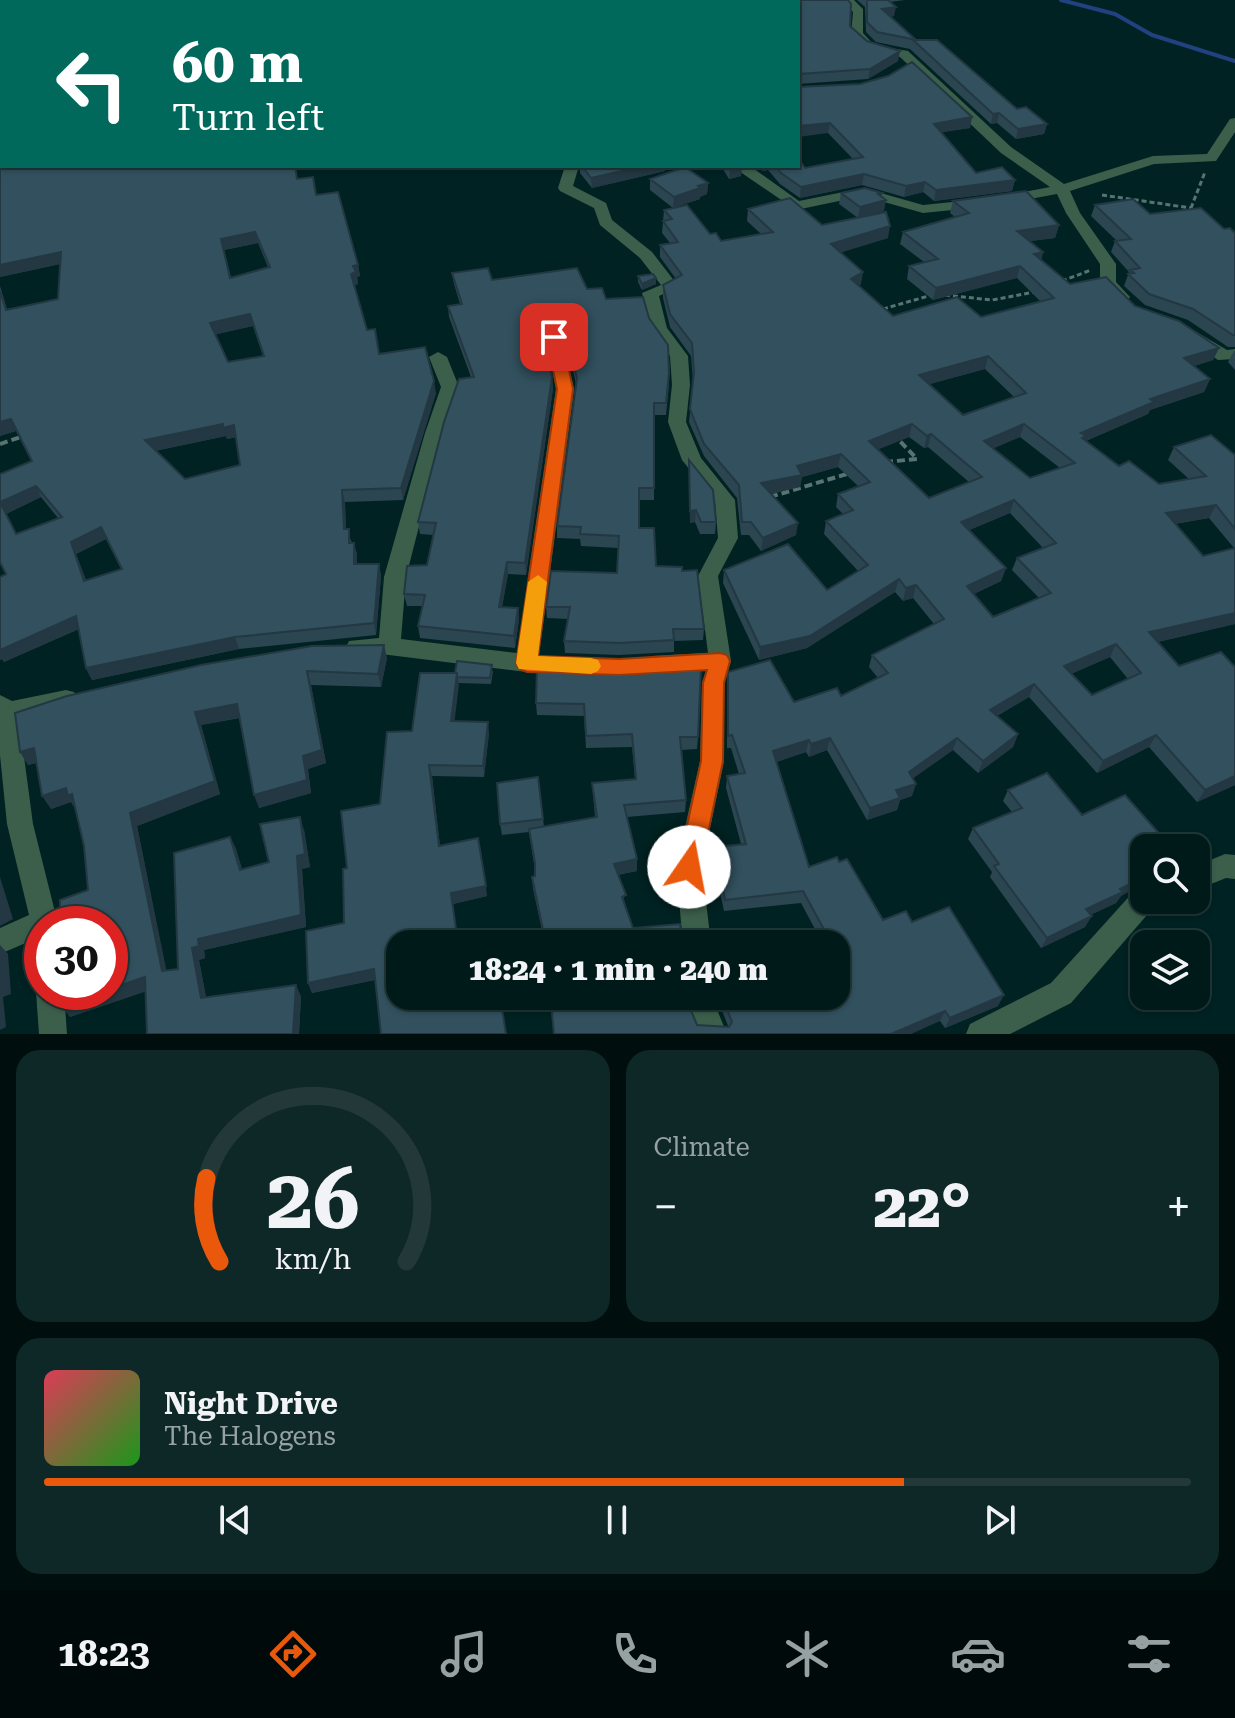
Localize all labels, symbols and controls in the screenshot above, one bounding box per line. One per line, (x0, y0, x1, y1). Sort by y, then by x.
text: 60 m (172, 30, 303, 96)
icon: left (40, 32, 144, 136)
text: Turn left (172, 97, 324, 139)
pin (520, 303, 588, 371)
icon: arrive (532, 315, 576, 359)
position arrow (647, 825, 731, 909)
map controls (1130, 834, 1210, 1010)
button: search (1130, 834, 1210, 914)
speed limit sign: 30 (24, 906, 128, 1010)
button: layers (1130, 930, 1210, 1010)
text: 18:24 · 1 min · 240 m (468, 952, 768, 987)
text: Climate (654, 1132, 750, 1162)
text: 26 (266, 1151, 359, 1248)
text: 22° (874, 1171, 971, 1242)
text: − (654, 1181, 678, 1233)
text: + (1166, 1181, 1191, 1233)
text: km/h (274, 1242, 351, 1276)
text: Night Drive (164, 1386, 338, 1421)
text: The Halogens (164, 1421, 336, 1451)
icon: previous (213, 1498, 257, 1542)
icon: pause (595, 1498, 639, 1542)
icon: next (978, 1498, 1022, 1542)
icon: directions (265, 1626, 321, 1682)
icon: music (436, 1626, 492, 1682)
icon: phone (607, 1626, 663, 1682)
icon: climate (779, 1626, 835, 1682)
icon: car (950, 1626, 1006, 1682)
icon: filters (1121, 1626, 1177, 1682)
text: 18:23 (58, 1633, 150, 1675)

